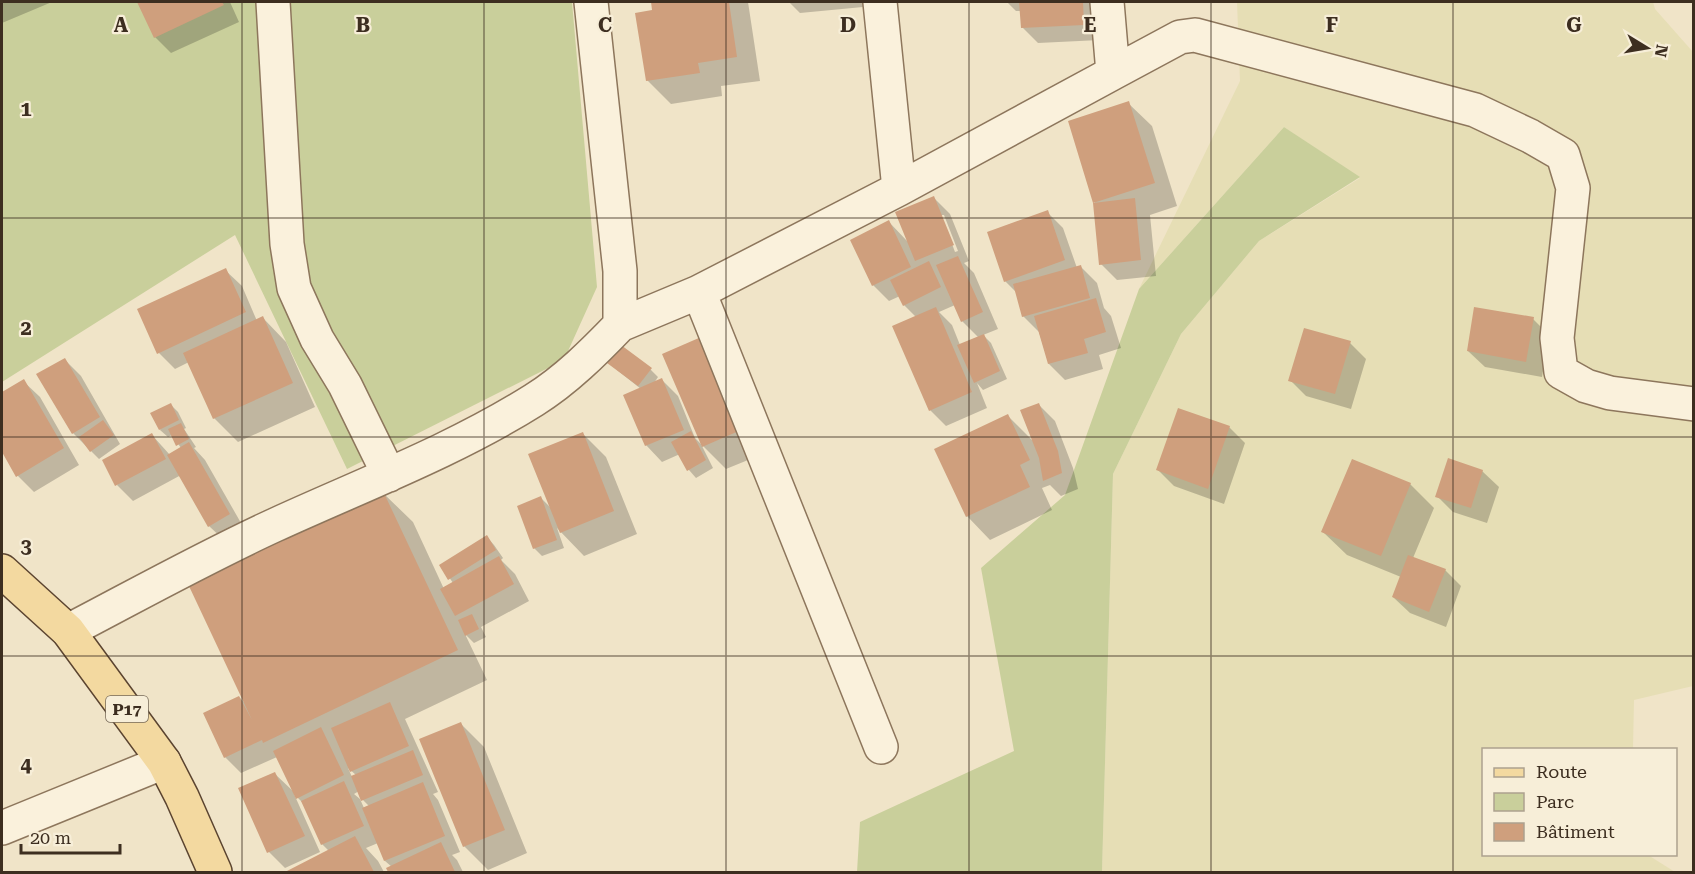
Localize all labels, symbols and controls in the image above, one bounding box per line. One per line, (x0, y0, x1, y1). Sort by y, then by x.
text: A (114, 13, 129, 37)
text: B (356, 13, 370, 37)
text: C (598, 13, 612, 37)
text: D (840, 13, 856, 37)
text: E (1084, 13, 1097, 37)
text: F (1326, 13, 1338, 37)
text: G (1566, 13, 1582, 37)
north arrow (1617, 18, 1677, 78)
text: N (1651, 43, 1672, 59)
text: 1 (20, 97, 32, 121)
text: 2 (20, 316, 32, 340)
text: 3 (20, 534, 32, 558)
road number: P17 (106, 696, 148, 722)
legend (1482, 748, 1677, 856)
text: 4 (20, 753, 32, 777)
text: Route (1536, 761, 1587, 782)
text: Parc (1536, 791, 1574, 812)
scale bar (21, 817, 120, 855)
text: Bâtiment (1536, 821, 1615, 842)
text: 20 m (30, 827, 71, 848)

